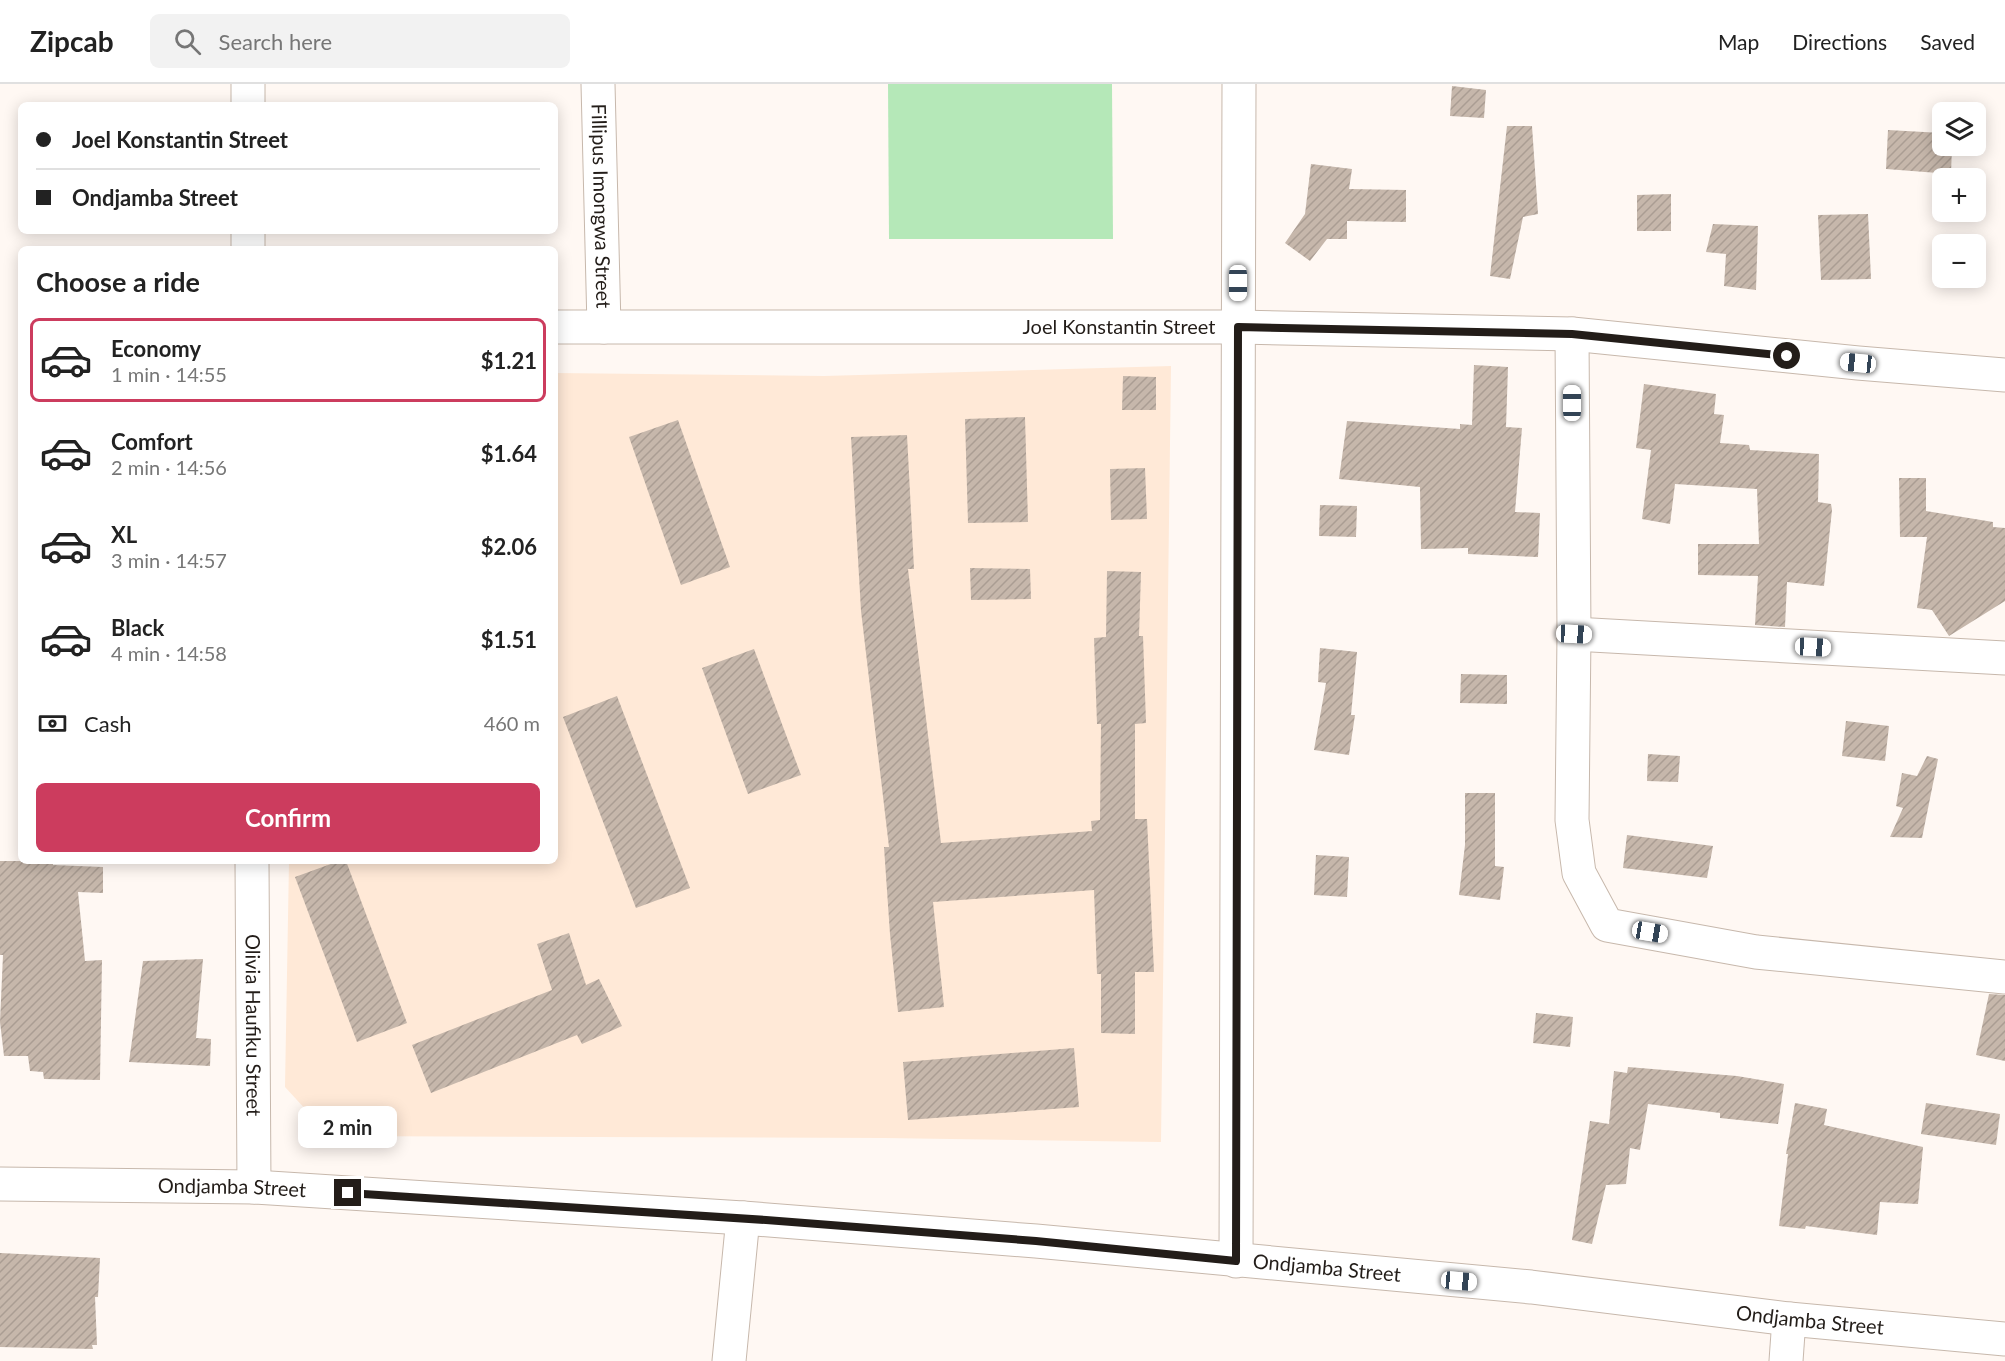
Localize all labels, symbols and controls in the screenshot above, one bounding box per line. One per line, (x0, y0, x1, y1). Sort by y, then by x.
search box (150, 14, 570, 68)
text: Zipcab (30, 24, 114, 58)
icon: search (171, 25, 204, 58)
text: Search here (219, 28, 332, 55)
text: Map (1718, 29, 1759, 54)
text: Directions (1792, 29, 1887, 54)
text: Saved (1920, 29, 1975, 54)
map controls (1932, 102, 1986, 288)
button: layers (1932, 102, 1986, 156)
street label: Fillipus Imongwa Street (587, 103, 617, 309)
text: Joel Konstantin Street (72, 126, 288, 153)
button: + (1932, 168, 1986, 222)
text: Ondjamba Street (72, 184, 238, 211)
button: − (1932, 234, 1986, 288)
text: Choose a ride (36, 265, 200, 298)
car (1229, 265, 1247, 301)
street label: Joel Konstantin Street (1022, 314, 1216, 338)
icon: car (39, 333, 93, 387)
text: Economy (111, 335, 201, 362)
route start (1773, 342, 1800, 369)
text: $1.21 (481, 347, 537, 374)
car (1839, 352, 1877, 374)
text: 1 min · 14:55 (111, 362, 227, 386)
car (1563, 385, 1581, 421)
icon: car (39, 426, 93, 480)
text: Comfort (111, 428, 193, 455)
text: $1.64 (481, 440, 537, 467)
text: 2 min · 14:56 (111, 455, 227, 479)
icon: car (39, 519, 93, 573)
text: XL (111, 521, 137, 548)
text: $2.06 (481, 533, 537, 560)
text: 3 min · 14:57 (111, 548, 227, 572)
icon: car (39, 612, 93, 666)
text: Black (111, 614, 164, 641)
car (1556, 624, 1592, 644)
text: $1.51 (481, 626, 537, 653)
car (1795, 637, 1831, 657)
text: 4 min · 14:58 (111, 641, 227, 665)
icon: cash (36, 707, 69, 740)
text: Cash (84, 710, 131, 737)
text: 460 m (484, 711, 540, 735)
button: Confirm (36, 783, 540, 852)
car (1631, 920, 1669, 944)
street label: Olivia Haufiku Street (241, 934, 267, 1116)
callout: 2 min (298, 1106, 398, 1148)
text: 2 min (323, 1115, 372, 1139)
street label: Ondjamba Street (158, 1173, 307, 1201)
route end (334, 1179, 361, 1206)
street label: Ondjamba Street (1252, 1248, 1402, 1286)
car (1440, 1270, 1478, 1292)
street label: Ondjamba Street (1735, 1300, 1885, 1339)

